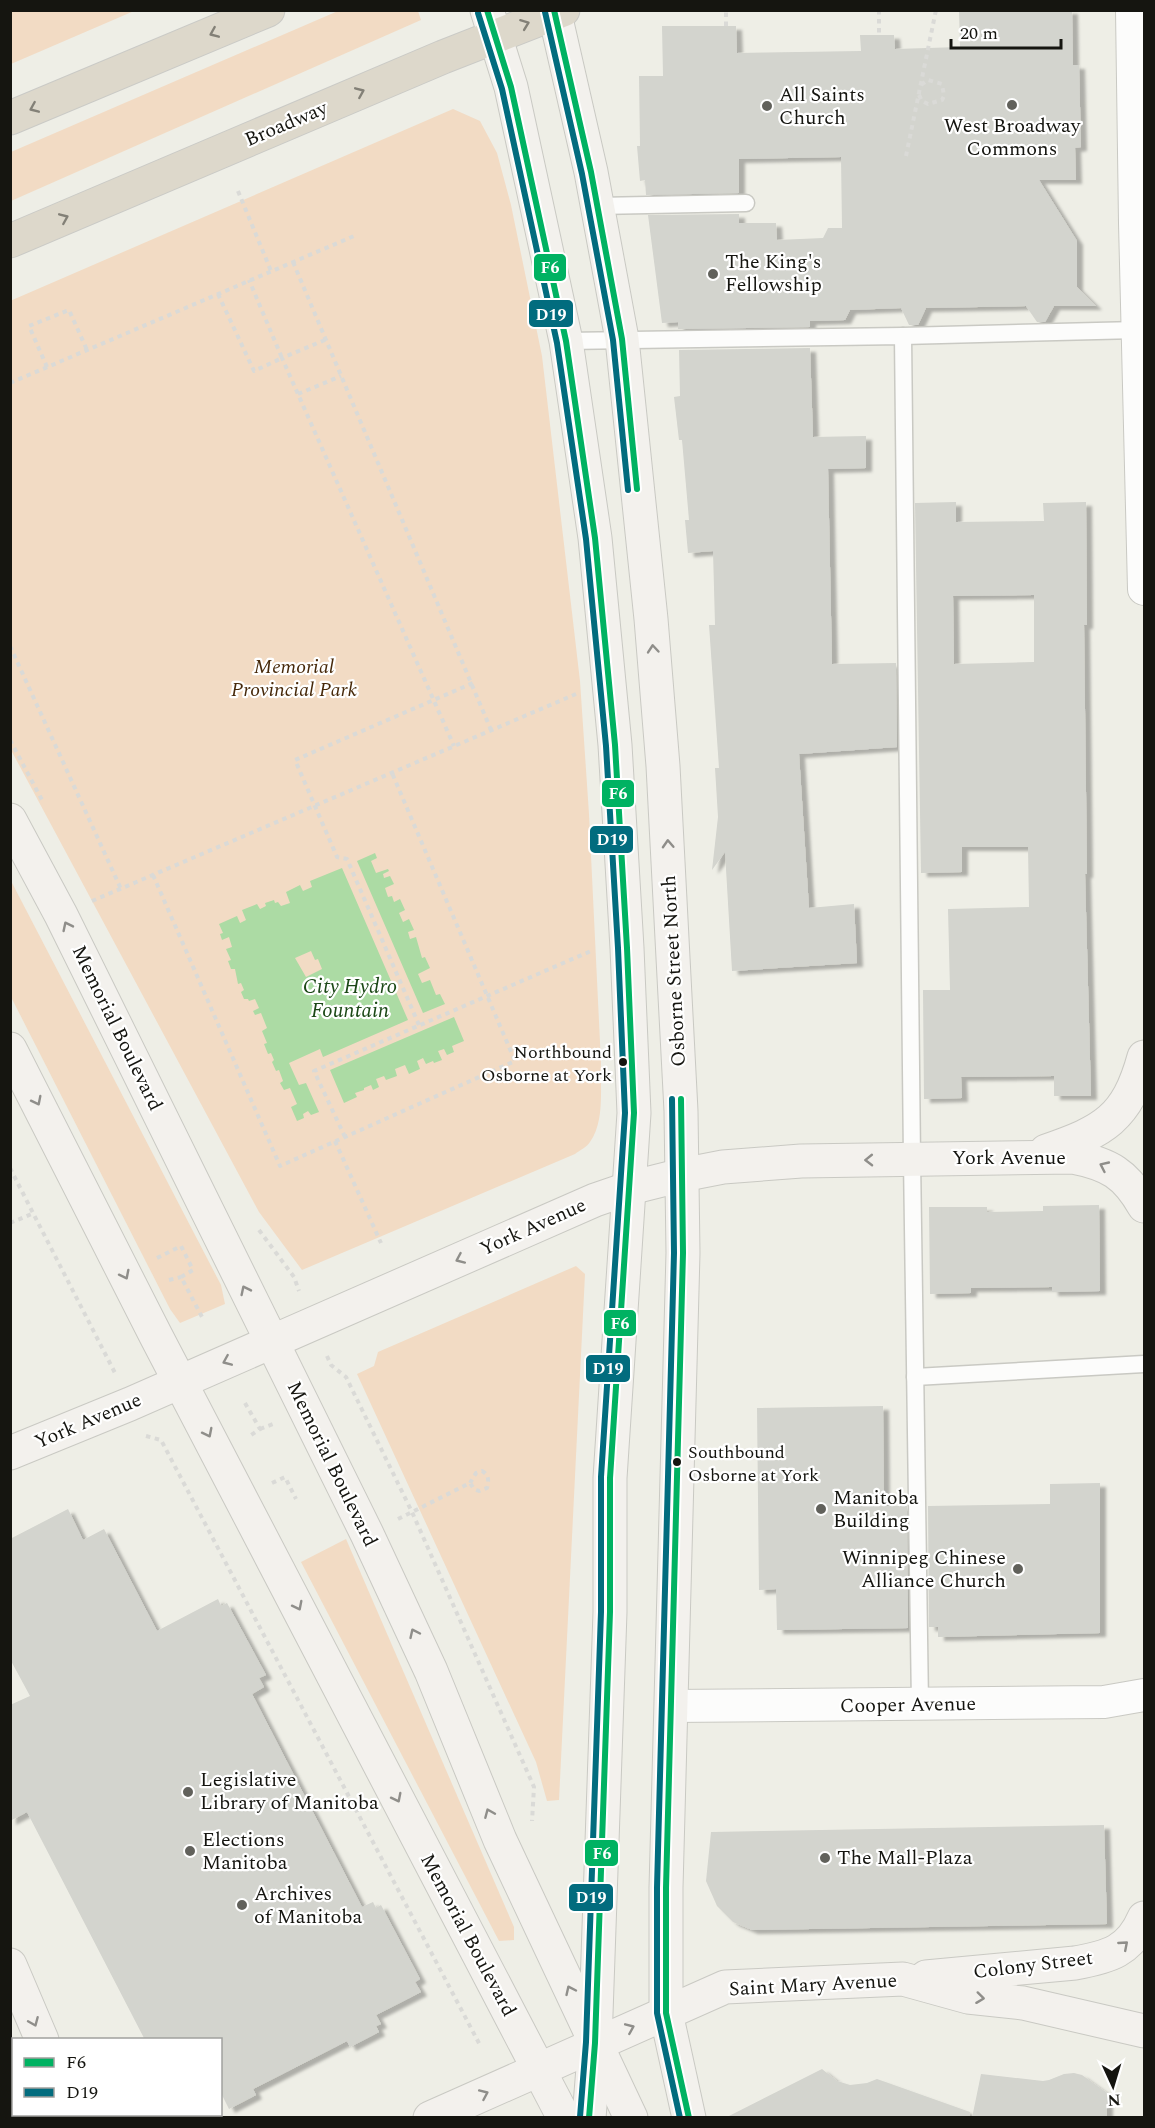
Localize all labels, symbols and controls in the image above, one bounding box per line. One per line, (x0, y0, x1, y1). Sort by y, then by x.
scale bar (951, 12, 1060, 50)
one-way arrow (519, 19, 530, 32)
text: 20 m (960, 20, 998, 47)
one-way arrow (209, 26, 220, 38)
place label: All Saints Church (779, 80, 865, 133)
one-way arrow (353, 88, 364, 100)
street label: Broadway (240, 93, 333, 155)
marker: West Broadway Commons (1005, 98, 1019, 112)
marker: All Saints Church (760, 99, 774, 113)
one-way arrow (29, 101, 40, 113)
place label: West Broadway Commons (944, 111, 1082, 164)
one-way arrow (58, 213, 69, 225)
place label: The King's Fellowship (725, 247, 822, 300)
line badge: F6 (533, 253, 567, 282)
text: F6 (540, 256, 560, 280)
marker: The King's Fellowship (706, 267, 720, 281)
line badge: D19 (528, 299, 574, 328)
text: D19 (536, 303, 566, 327)
one-way arrow (647, 645, 660, 654)
park label: Memorial Provincial Park (231, 652, 358, 705)
line badge: F6 (601, 779, 635, 808)
text: F6 (608, 782, 628, 806)
line badge: D19 (589, 825, 634, 854)
text: D19 (597, 828, 627, 852)
one-way arrow (661, 839, 674, 848)
street label: Osborne Street North (654, 874, 694, 1068)
one-way arrow (62, 922, 74, 933)
street label: Memorial Boulevard (64, 940, 170, 1116)
water label: City Hydro Fountain (303, 971, 397, 1027)
place label: Northbound Osborne at York (481, 1039, 612, 1089)
marker: Northbound Osborne at York (617, 1056, 629, 1068)
one-way arrow (30, 1095, 41, 1105)
street label: York Avenue (952, 1143, 1066, 1173)
one-way arrow (864, 1153, 873, 1166)
one-way arrow (1100, 1161, 1111, 1173)
street label: York Avenue (475, 1190, 591, 1264)
one-way arrow (455, 1252, 466, 1264)
one-way arrow (118, 1269, 129, 1279)
one-way arrow (241, 1285, 253, 1296)
line badge: F6 (603, 1309, 637, 1337)
text: F6 (610, 1312, 630, 1336)
one-way arrow (222, 1354, 233, 1366)
line badge: D19 (585, 1354, 631, 1383)
text: D19 (593, 1357, 623, 1381)
street label: Memorial Boulevard (279, 1376, 385, 1552)
street label: York Avenue (30, 1385, 146, 1457)
one-way arrow (201, 1427, 212, 1437)
place label: Southbound Osborne at York (688, 1439, 819, 1489)
marker: Southbound Osborne at York (671, 1456, 683, 1468)
place label: Manitoba Building (833, 1483, 919, 1536)
marker: Manitoba Building (814, 1502, 828, 1516)
place label: Winnipeg Chinese Alliance Church (842, 1543, 1006, 1596)
marker: Winnipeg Chinese Alliance Church (1011, 1562, 1025, 1576)
one-way arrow (290, 1600, 302, 1611)
one-way arrow (409, 1629, 421, 1640)
street label: Cooper Avenue (840, 1689, 976, 1721)
place label: Legislative Library of Manitoba (200, 1765, 379, 1818)
marker: Legislative Library of Manitoba (181, 1785, 195, 1799)
one-way arrow (390, 1792, 401, 1802)
one-way arrow (484, 1808, 496, 1819)
place label: Elections Manitoba (202, 1825, 288, 1878)
line badge: F6 (584, 1839, 619, 1867)
text: F6 (592, 1842, 612, 1866)
place label: The Mall-Plaza (837, 1843, 973, 1873)
marker: Elections Manitoba (183, 1844, 197, 1858)
street label: Memorial Boulevard (412, 1848, 524, 2022)
marker: The Mall-Plaza (818, 1851, 832, 1865)
place label: Archives of Manitoba (254, 1879, 362, 1932)
line badge: D19 (568, 1883, 614, 1912)
text: D19 (576, 1886, 606, 1910)
marker: Archives of Manitoba (235, 1898, 249, 1912)
one-way arrow (1118, 1941, 1128, 1952)
street label: Colony Street (971, 1943, 1095, 1987)
street label: Saint Mary Avenue (728, 1966, 898, 2004)
one-way arrow (565, 1986, 577, 1997)
one-way arrow (975, 1991, 985, 2004)
one-way arrow (27, 2015, 39, 2026)
one-way arrow (624, 2023, 635, 2035)
legend (12, 2038, 222, 2116)
text: F6 (66, 2049, 86, 2076)
north arrow (1083, 2056, 1143, 2116)
text: D19 (66, 2079, 98, 2106)
text: N (1107, 2088, 1121, 2112)
one-way arrow (477, 2089, 488, 2101)

